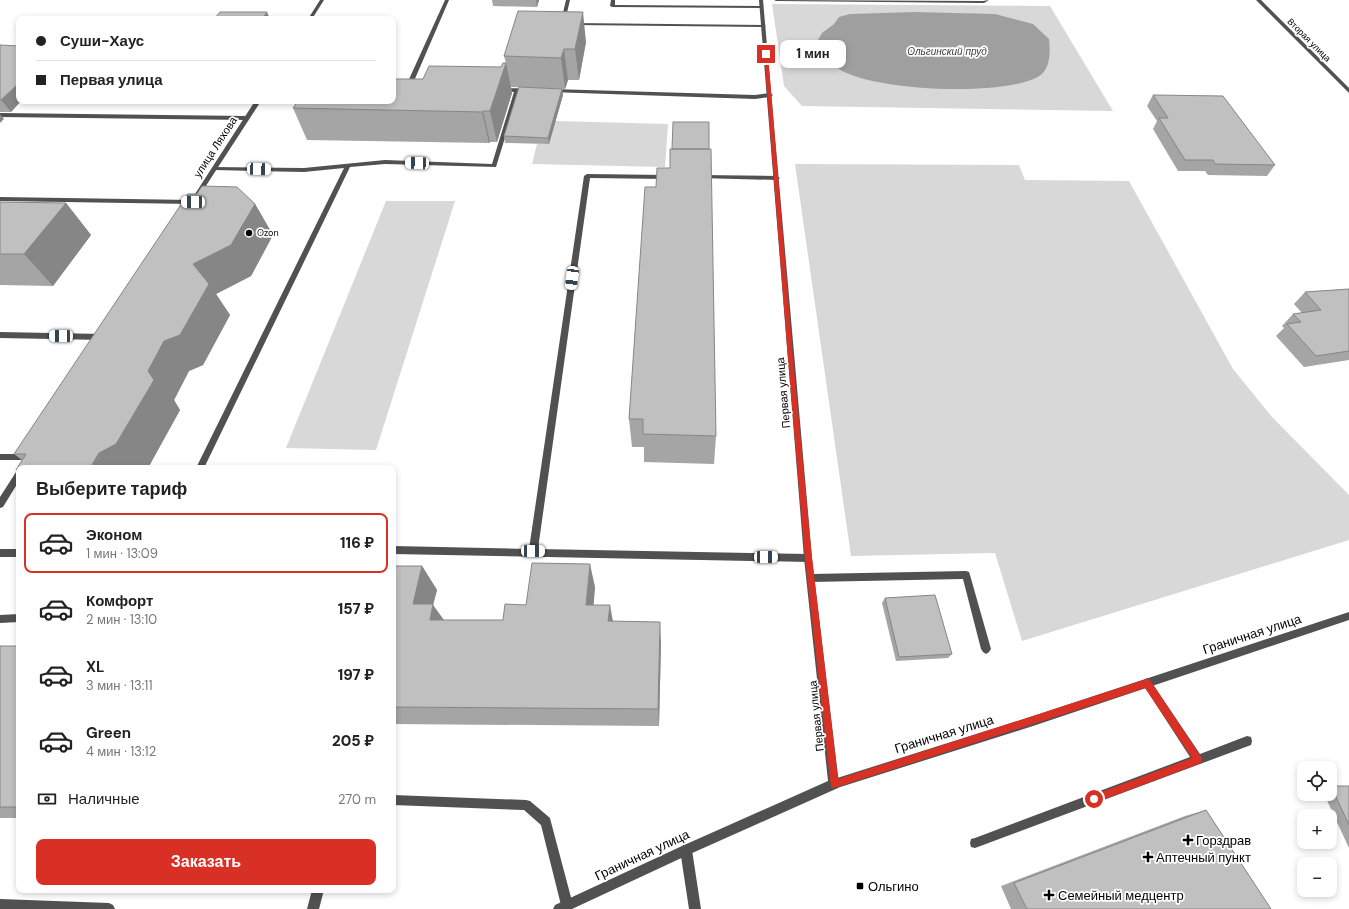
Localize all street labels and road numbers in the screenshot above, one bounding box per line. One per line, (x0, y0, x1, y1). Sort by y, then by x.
street label: Вторая улица (1285, 16, 1333, 64)
street label: улица Ляхова (190, 113, 240, 180)
street label: Первая улица (773, 356, 793, 429)
street label: Граничная улица (1201, 610, 1304, 658)
street label: Первая улица (805, 679, 827, 752)
street label: Граничная улица (892, 711, 996, 757)
street label: Граничная улица (592, 825, 693, 884)

